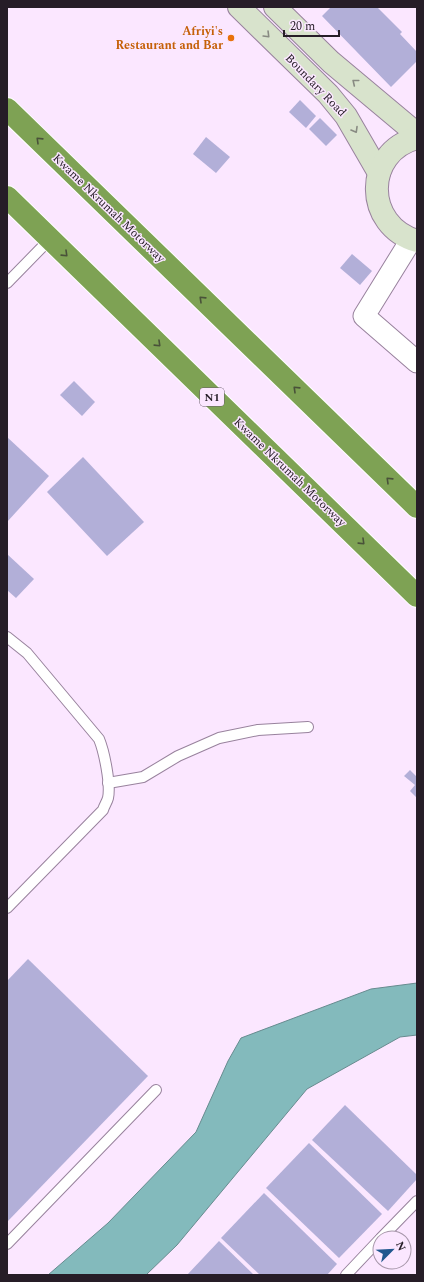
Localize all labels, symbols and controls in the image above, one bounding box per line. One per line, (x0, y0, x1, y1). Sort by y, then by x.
scale bar (284, 12, 339, 38)
text: 20 m (290, 17, 315, 36)
place label: Afriyi's Restaurant and Bar (115, 22, 224, 55)
one-way arrow (262, 30, 270, 37)
marker: Afriyi's Restaurant and Bar (226, 33, 236, 43)
street label: Boundary Road (281, 49, 351, 121)
one-way arrow (353, 79, 360, 86)
one-way arrow (350, 126, 357, 133)
one-way arrow (36, 137, 44, 145)
street label: Kwame Nkrumah Motorway (48, 149, 170, 268)
one-way arrow (60, 249, 68, 257)
one-way arrow (199, 296, 207, 303)
one-way arrow (153, 339, 161, 347)
one-way arrow (293, 386, 301, 394)
road number: N1 (200, 388, 224, 406)
street label: Kwame Nkrumah Motorway (229, 413, 351, 532)
one-way arrow (386, 477, 394, 485)
one-way arrow (357, 537, 365, 545)
north arrow (372, 1230, 412, 1270)
text: N (391, 1239, 410, 1254)

